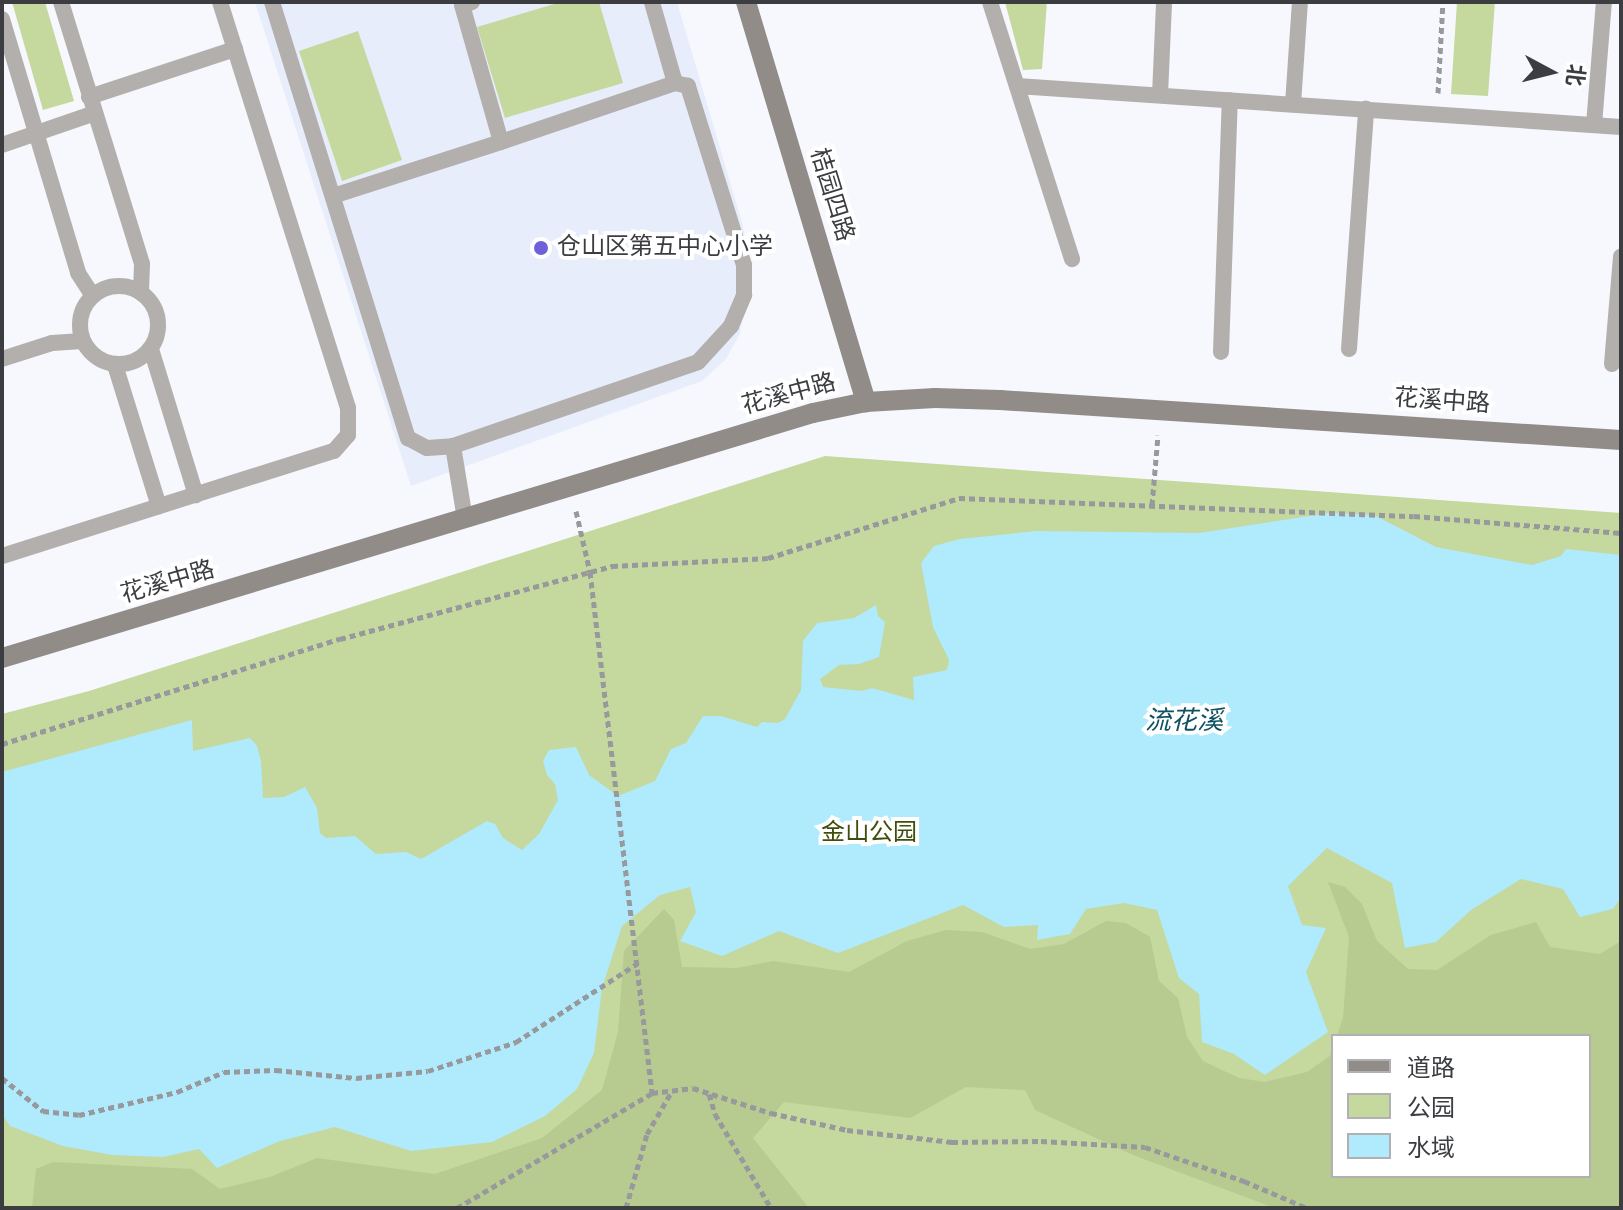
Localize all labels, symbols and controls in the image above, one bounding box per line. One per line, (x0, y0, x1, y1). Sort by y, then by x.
north arrow (1511, 32, 1591, 112)
text: 北 (1563, 63, 1587, 87)
street label: 桔园四路 (803, 145, 859, 245)
place label: 仓山区第五中心小学 (557, 234, 773, 262)
marker: 仓山区第五中心小学 (532, 239, 550, 257)
street label: 花溪中路 (739, 369, 839, 421)
street label: 花溪中路 (1393, 384, 1491, 420)
street label: 花溪中路 (118, 556, 218, 610)
water label: 流花溪 (1145, 706, 1223, 738)
park label: 金山公园 (821, 820, 917, 848)
legend (1331, 1034, 1591, 1178)
text: 道路 (1407, 1057, 1455, 1081)
text: 公园 (1407, 1097, 1455, 1121)
text: 水域 (1407, 1137, 1455, 1161)

